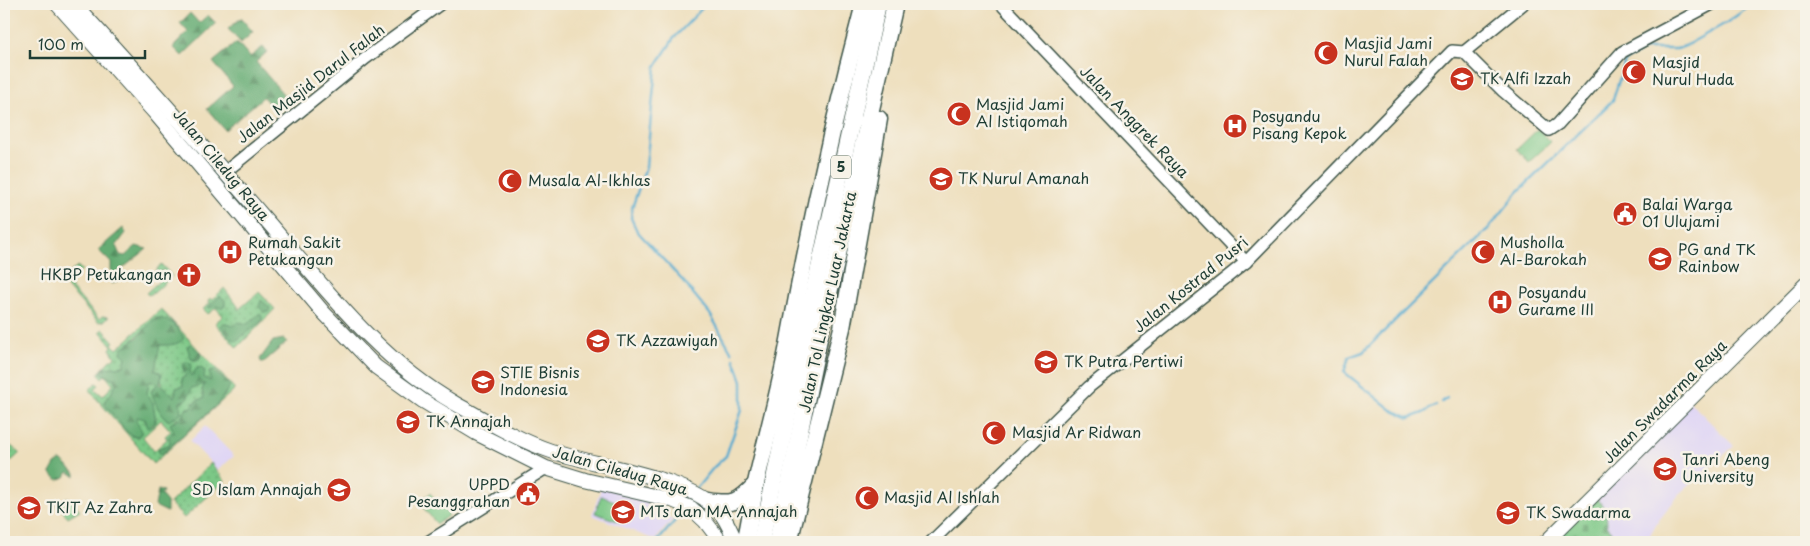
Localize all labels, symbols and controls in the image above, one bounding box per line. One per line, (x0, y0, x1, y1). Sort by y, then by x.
street label: Jalan Masjid Darul Falah (231, 18, 389, 148)
scale bar (30, 28, 145, 60)
place label: Masjid Jami Nurul Falah (1344, 31, 1432, 71)
text: 100 m (38, 32, 84, 55)
mosque icon: Masjid Jami Nurul Falah (1313, 40, 1339, 66)
place label: Masjid Nurul Huda (1652, 50, 1735, 90)
mosque icon: Masjid Nurul Huda (1621, 59, 1647, 85)
street label: Jalan Anggrek Raya (1075, 60, 1195, 183)
school or university icon: TK Alfi Izzah (1449, 66, 1475, 92)
place label: TK Alfi Izzah (1480, 66, 1571, 89)
place label: Masjid Jami Al Istiqomah (976, 92, 1068, 132)
mosque icon: Masjid Jami Al Istiqomah (946, 101, 972, 127)
street label: Jalan Ciledug Raya (168, 103, 276, 225)
place label: Posyandu Pisang Kepok (1252, 104, 1347, 144)
hospital icon: Posyandu Pisang Kepok (1222, 113, 1248, 139)
road number: 5 (831, 156, 851, 178)
school or university icon: TK Nurul Amanah (928, 166, 954, 192)
place label: TK Nurul Amanah (958, 166, 1089, 189)
mosque icon: Musala Al-Ikhlas (497, 168, 523, 194)
place label: Musala Al-Ikhlas (528, 168, 651, 191)
street label: Jalan Tol Lingkar Luar Jakarta (792, 188, 861, 414)
place label: Balai Warga 01 Ulujami (1642, 192, 1733, 232)
public building icon: Balai Warga 01 Ulujami (1612, 201, 1638, 227)
place label: Rumah Sakit Petukangan (248, 230, 341, 270)
street label: Jalan Kostrad Pusri (1128, 230, 1252, 337)
place label: Musholla Al-Barokah (1500, 230, 1587, 270)
place label: PG and TK Rainbow (1678, 237, 1756, 277)
hospital icon: Rumah Sakit Petukangan (217, 239, 243, 265)
mosque icon: Musholla Al-Barokah (1470, 239, 1496, 265)
school or university icon: PG and TK Rainbow (1647, 246, 1673, 272)
place label: HKBP Petukangan (40, 262, 172, 285)
church icon: HKBP Petukangan (176, 262, 202, 288)
place label: Posyandu Gurame III (1518, 280, 1594, 320)
hospital icon: Posyandu Gurame III (1487, 289, 1513, 315)
school or university icon: TK Azzawiyah (585, 328, 611, 354)
place label: TK Azzawiyah (616, 328, 718, 351)
street label: Jalan Swadarma Raya (1597, 334, 1731, 468)
school or university icon: TK Putra Pertiwi (1033, 349, 1059, 375)
place label: TK Putra Pertiwi (1064, 349, 1183, 372)
place label: STIE Bisnis Indonesia (500, 360, 580, 400)
school or university icon: STIE Bisnis Indonesia (470, 369, 496, 395)
school or university icon: TK Annajah (395, 409, 421, 435)
place label: TK Annajah (426, 409, 511, 432)
mosque icon: Masjid Ar Ridwan (981, 420, 1007, 446)
place label: Masjid Ar Ridwan (1012, 420, 1141, 443)
street label: Jalan Ciledug Raya (550, 439, 691, 500)
place label: Tanri Abeng University (1682, 447, 1770, 487)
school or university icon: Tanri Abeng University (1652, 456, 1678, 482)
place label: UPPD Pesanggrahan (407, 472, 510, 512)
place label: SD Islam Annajah (192, 477, 322, 500)
school or university icon: SD Islam Annajah (326, 477, 352, 503)
public building icon: UPPD Pesanggrahan (515, 481, 541, 507)
mosque icon: Masjid Al Ishlah (854, 485, 880, 511)
place label: Masjid Al Ishlah (884, 485, 1000, 508)
school or university icon: TKIT Az Zahra (16, 495, 42, 521)
place label: TKIT Az Zahra (46, 495, 153, 518)
school or university icon: MTs dan MA Annajah (610, 499, 636, 525)
place label: MTs dan MA Annajah (640, 499, 797, 522)
school or university icon: TK Swadarma (1495, 500, 1521, 526)
place label: TK Swadarma (1526, 500, 1631, 523)

